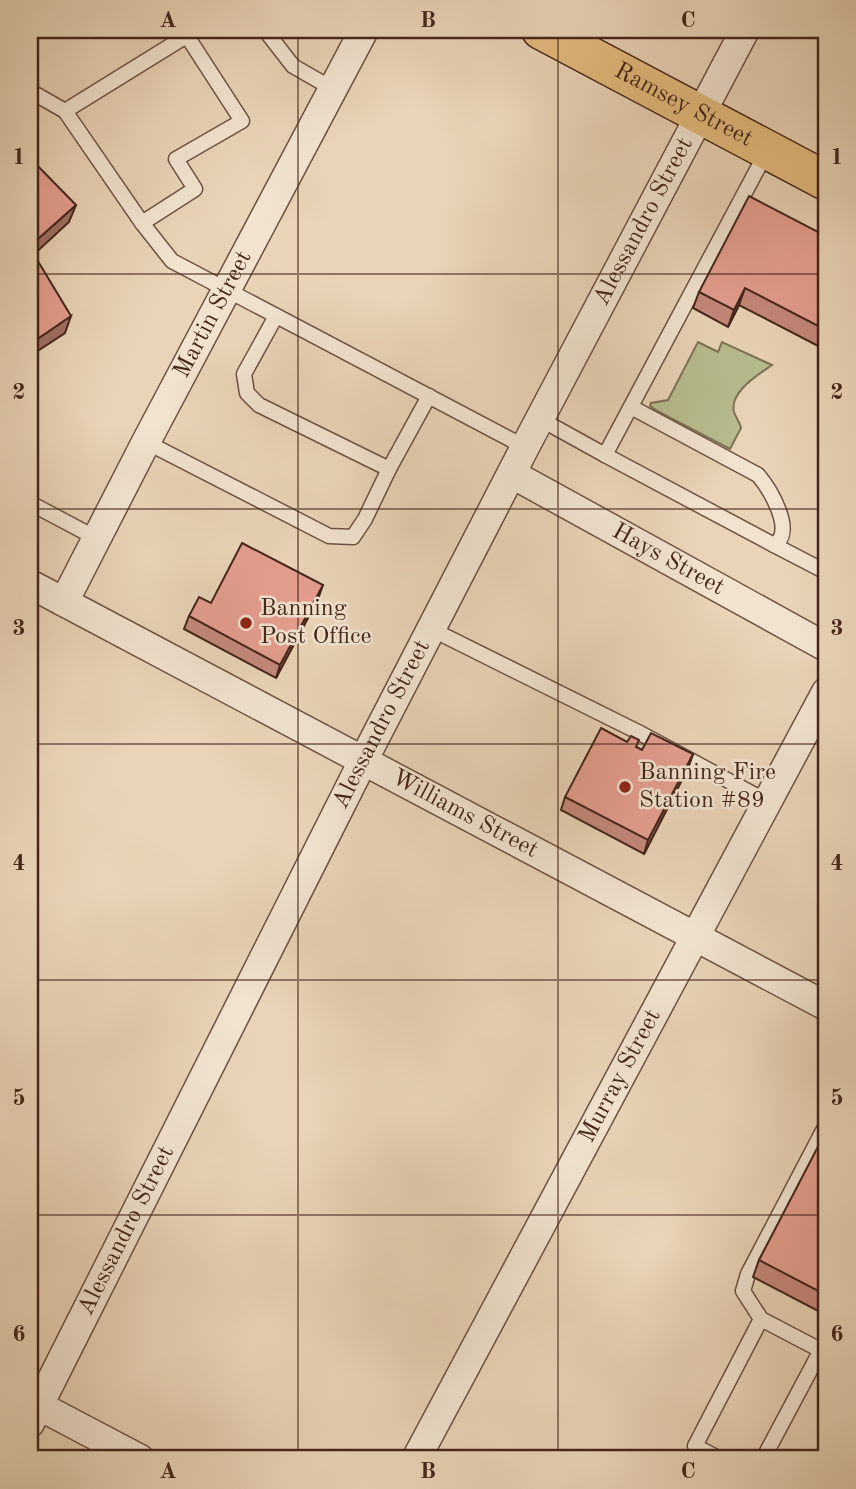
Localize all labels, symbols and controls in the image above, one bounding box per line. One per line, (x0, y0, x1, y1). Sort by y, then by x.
text: A (159, 9, 177, 32)
text: B (420, 9, 436, 32)
text: C (680, 9, 696, 32)
street label: Ramsey Street (610, 59, 756, 152)
street label: Alessandro Street (590, 134, 698, 310)
text: 1 (12, 146, 26, 169)
text: 1 (830, 146, 844, 169)
street label: Martin Street (170, 247, 257, 382)
text: 2 (12, 381, 26, 404)
text: 2 (830, 381, 844, 404)
street label: Hays Street (608, 519, 728, 600)
place label: Banning Post Office (260, 597, 371, 649)
marker: Banning Post Office (238, 615, 254, 631)
text: 3 (12, 617, 26, 640)
text: 3 (830, 617, 844, 640)
street label: Alessandro Street (329, 636, 435, 813)
place label: Banning Fire Station #89 (639, 761, 776, 813)
street label: Williams Street (387, 766, 542, 863)
marker: Banning Fire Station #89 (617, 779, 633, 795)
text: 4 (12, 852, 26, 875)
text: 4 (830, 852, 844, 875)
street label: Murray Street (575, 1006, 666, 1147)
text: 5 (12, 1087, 26, 1110)
text: 5 (830, 1087, 844, 1110)
street label: Alessandro Street (74, 1142, 179, 1319)
text: 6 (12, 1323, 26, 1346)
text: 6 (830, 1323, 844, 1346)
text: A (159, 1460, 177, 1483)
text: B (420, 1460, 436, 1483)
text: C (680, 1460, 696, 1483)

